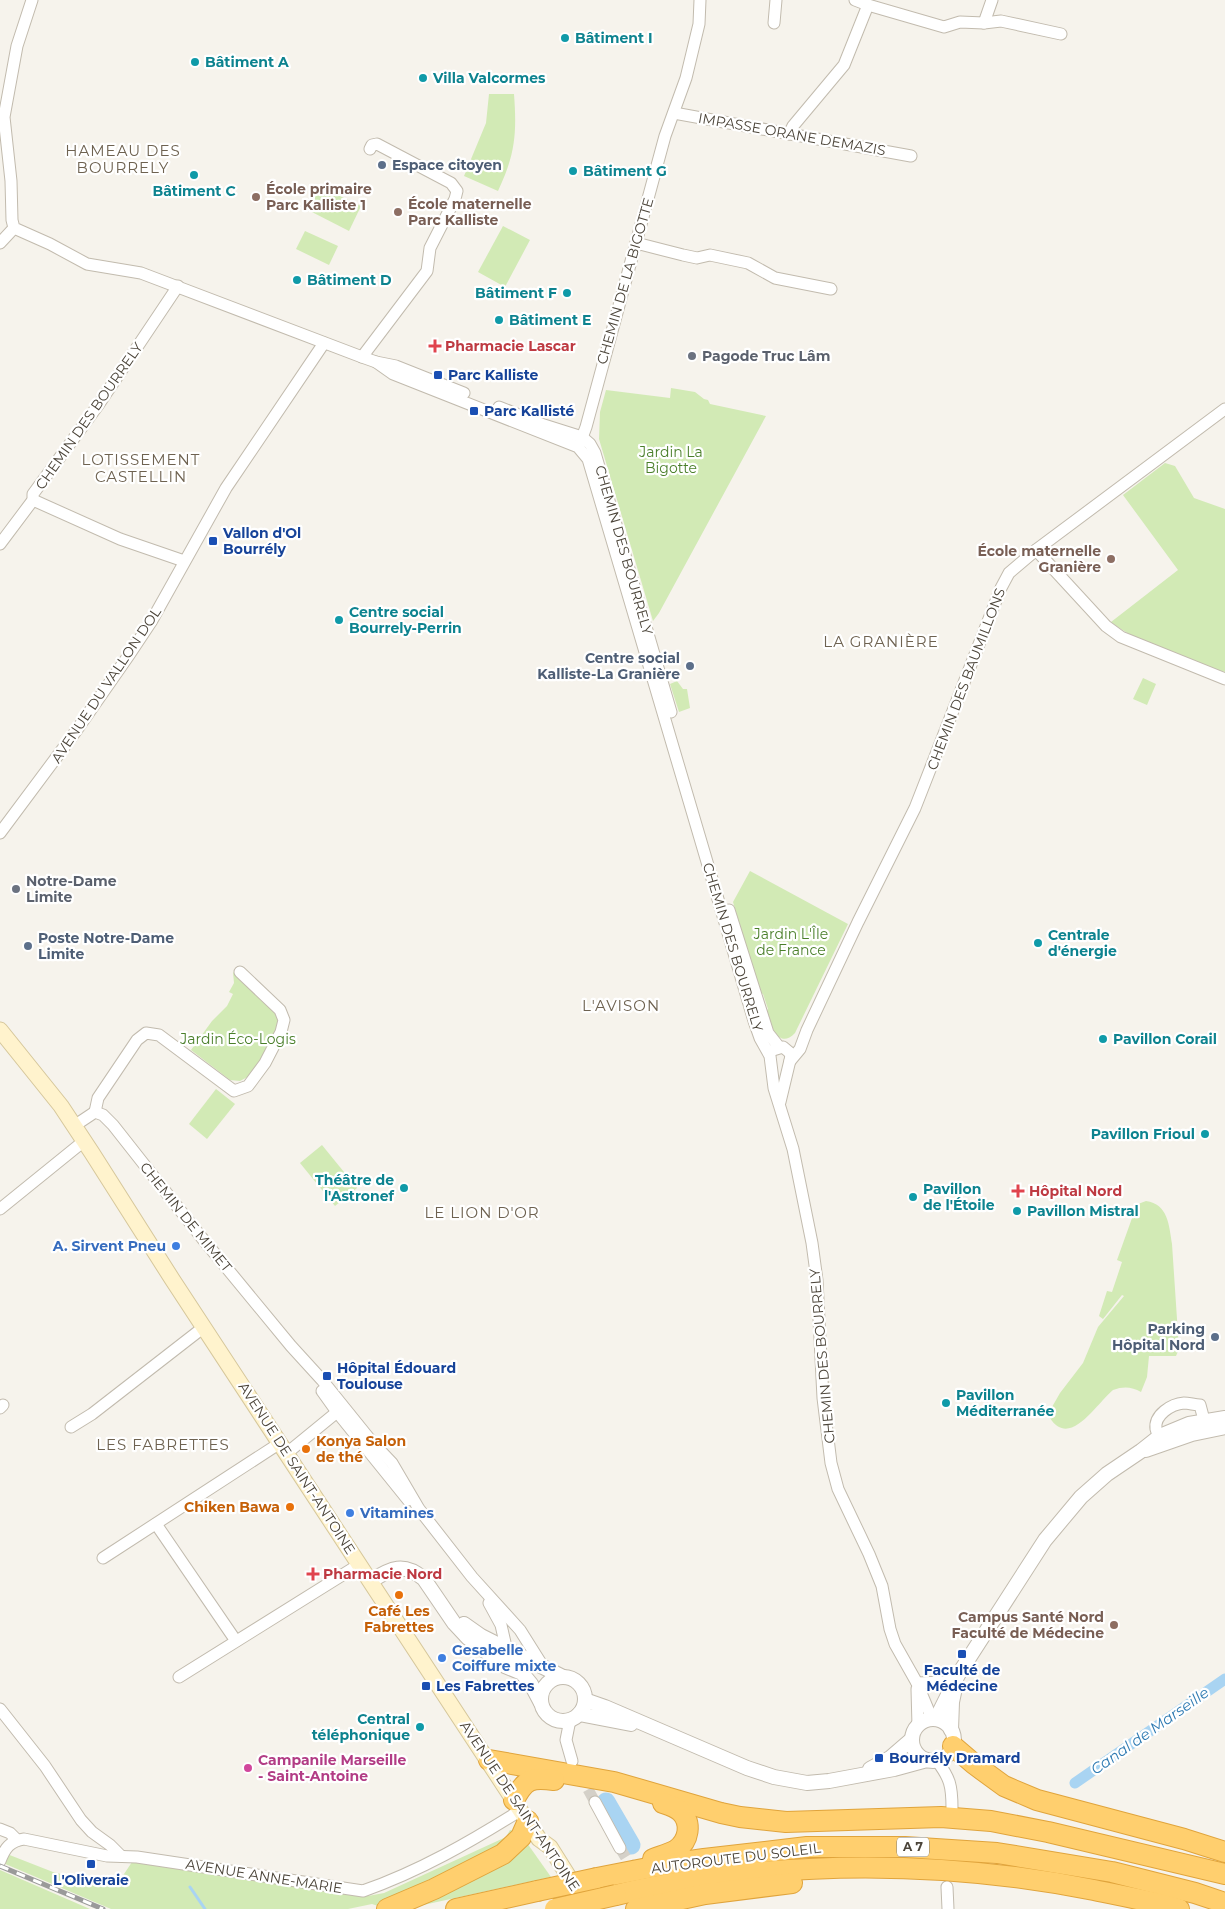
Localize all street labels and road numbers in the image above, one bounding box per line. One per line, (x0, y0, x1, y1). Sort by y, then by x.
street label: IMPASSE ORANE DEMAZIS (697, 109, 887, 159)
street label: CHEMIN DE LA BIGOTTE (593, 196, 657, 366)
street label: CHEMIN DES BOURRELY (31, 339, 147, 493)
street label: CHEMIN DES BOURRELY (591, 463, 657, 637)
street label: CHEMIN DES BAUMILLONS (923, 585, 1009, 773)
street label: AVENUE DU VALLON DOL (47, 603, 165, 766)
street label: CHEMIN DES BOURRELY (699, 860, 767, 1034)
street label: CHEMIN DE MIMET (136, 1158, 236, 1276)
street label: CHEMIN DES BOURRELY (805, 1268, 839, 1444)
street label: AVENUE DE SAINT-ANTOINE (235, 1379, 359, 1557)
street label: AVENUE DE SAINT-ANTOINE (456, 1717, 584, 1895)
road number: A 7 (897, 1838, 929, 1856)
street label: AUTOROUTE DU SOLEIL (650, 1839, 823, 1877)
street label: AVENUE ANNE-MARIE (184, 1855, 344, 1897)

